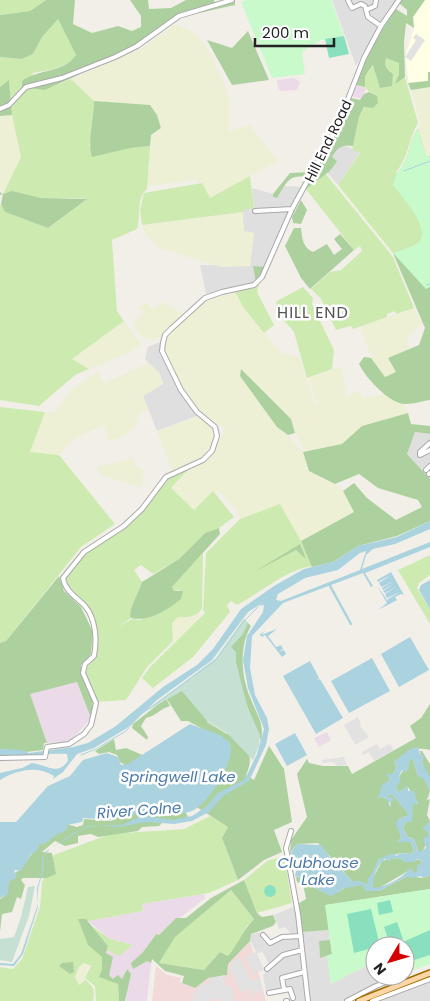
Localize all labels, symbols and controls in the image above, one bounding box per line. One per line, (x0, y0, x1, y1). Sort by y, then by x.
scale bar (255, 15, 334, 47)
text: 200 m (262, 22, 309, 43)
street label: Hill End Road (299, 96, 357, 186)
district label: HILL END (277, 301, 349, 324)
water label: Springwell Lake (121, 766, 236, 787)
water label: River Colne (96, 797, 182, 823)
water label: Clubhouse Lake (278, 852, 358, 890)
north arrow (365, 936, 415, 986)
text: N (369, 959, 391, 979)

